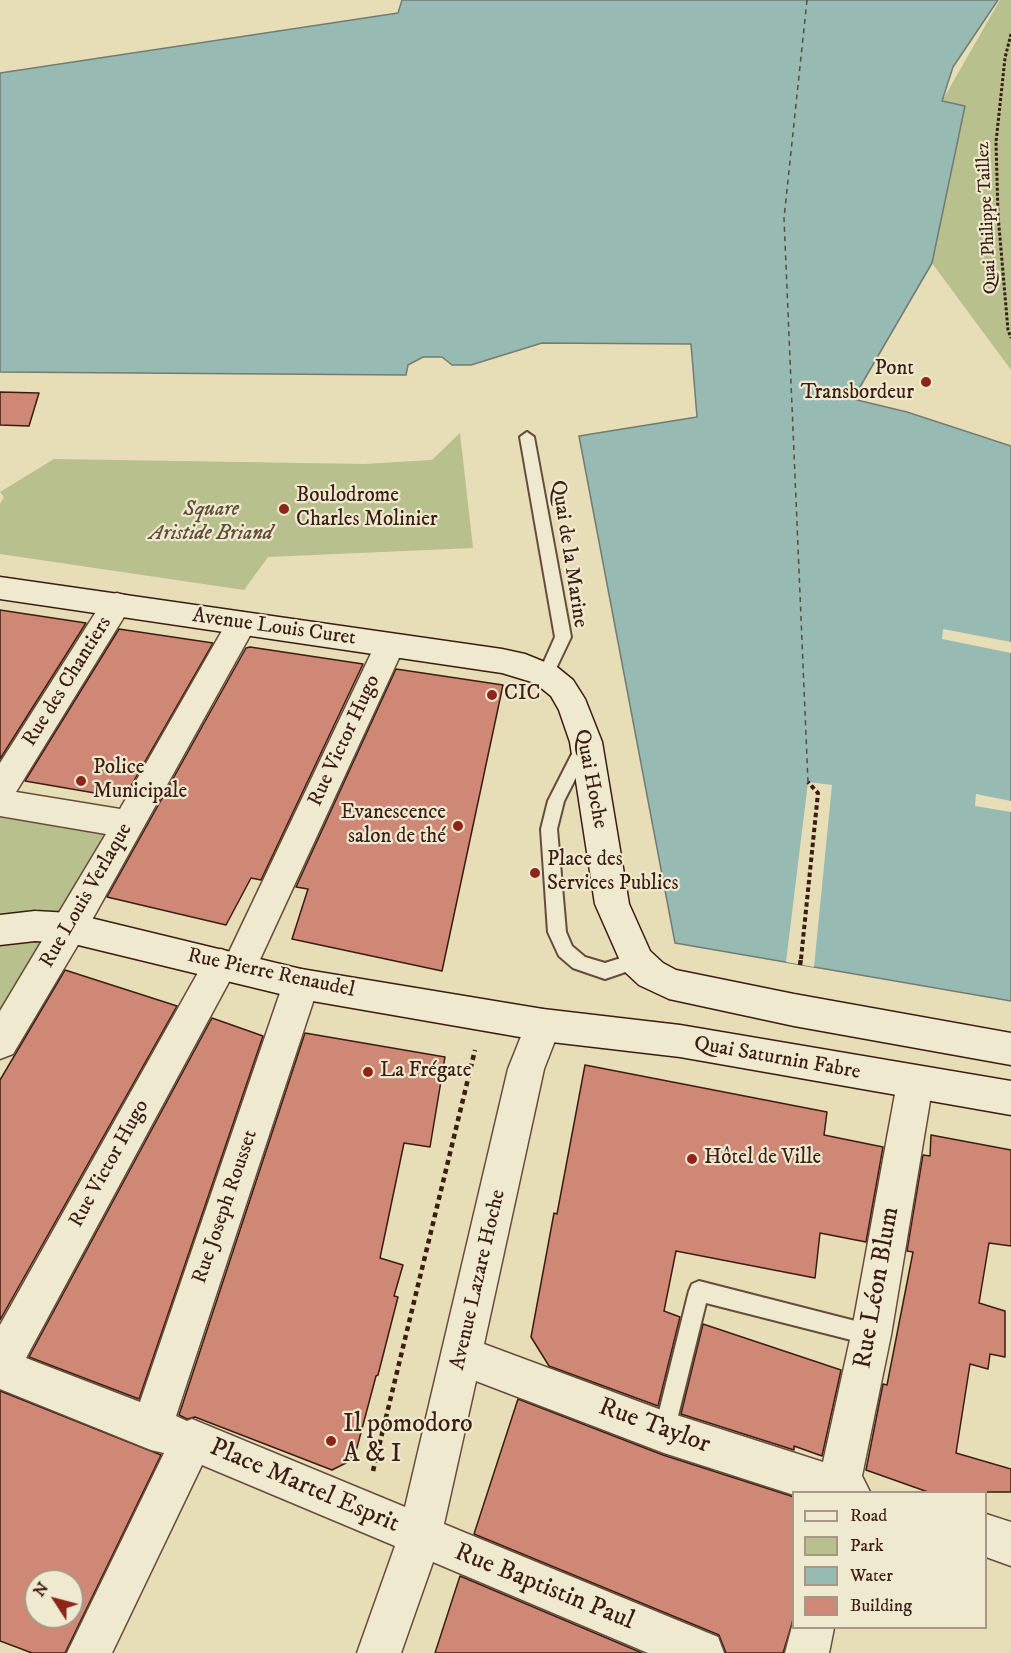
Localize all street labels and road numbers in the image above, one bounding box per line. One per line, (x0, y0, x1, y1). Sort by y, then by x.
street label: Quai Philippe Taillez (973, 141, 1003, 295)
street label: Quai de la Marine (544, 478, 592, 630)
street label: Avenue Louis Curet (191, 604, 357, 652)
street label: Rue des Chantiers (18, 612, 118, 752)
street label: Rue Victor Hugo (304, 671, 386, 811)
street label: Quai Hoche (568, 727, 612, 831)
street label: Rue Louis Verlaque (35, 819, 139, 973)
street label: Rue Pierre Renaudel (185, 944, 357, 1004)
street label: Quai Saturnin Fabre (692, 1032, 862, 1086)
street label: Rue Victor Hugo (65, 1096, 155, 1232)
street label: Rue Joseph Rousset (188, 1127, 264, 1287)
street label: Avenue Lazare Hoche (446, 1187, 512, 1373)
street label: Rue Léon Blum (848, 1205, 908, 1371)
street label: Rue Taylor (594, 1392, 714, 1462)
street label: Place Martel Esprit (204, 1433, 404, 1541)
street label: Rue Baptistin Paul (450, 1538, 638, 1638)

